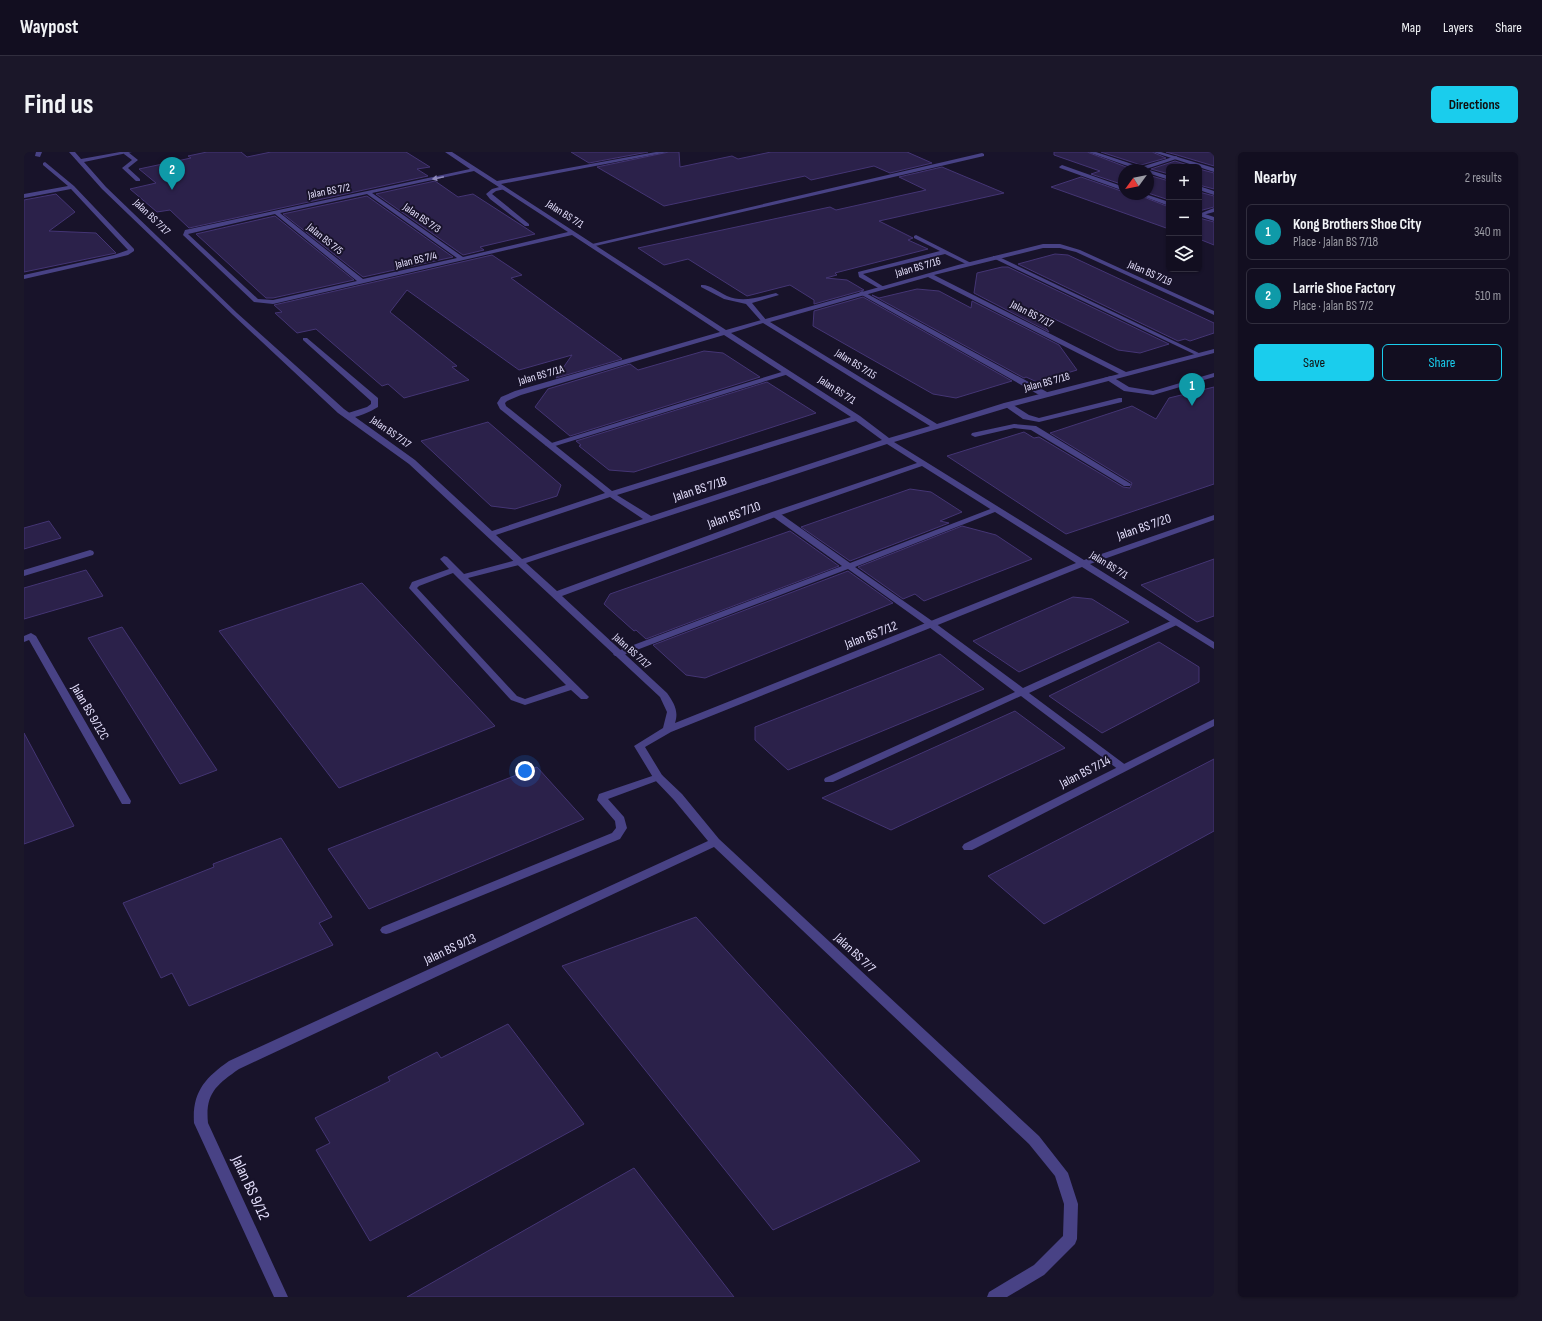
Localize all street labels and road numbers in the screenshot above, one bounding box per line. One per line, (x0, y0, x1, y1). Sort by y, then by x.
street label: Jalan BS 7/2 (306, 180, 352, 202)
street label: Jalan BS 7/17 (130, 196, 174, 238)
street label: Jalan BS 7/1 (543, 197, 586, 231)
street label: Jalan BS 7/3 (400, 200, 444, 236)
street label: Jalan BS 7/5 (304, 220, 346, 257)
street label: Jalan BS 7/4 (393, 249, 438, 271)
street label: Jalan BS 7/16 (893, 254, 942, 280)
street label: Jalan BS 7/19 (1125, 257, 1174, 289)
street label: Jalan BS 7/17 (1008, 297, 1056, 331)
street label: Jalan BS 7/15 (832, 346, 879, 382)
street label: Jalan BS 7/1A (516, 362, 566, 388)
street label: Jalan BS 7/18 (1022, 370, 1071, 395)
street label: Jalan BS 7/1 (815, 373, 858, 407)
street label: Jalan BS 7/17 (367, 413, 414, 451)
street label: Jalan BS 7/1B (670, 473, 729, 505)
street label: Jalan BS 7/10 (704, 498, 763, 532)
street label: Jalan BS 7/20 (1114, 510, 1173, 544)
street label: Jalan BS 7/1 (1087, 548, 1130, 582)
street label: Jalan BS 7/12 (841, 618, 900, 653)
street label: Jalan BS 7/17 (610, 630, 654, 672)
street label: Jalan BS 9/12C (67, 680, 112, 743)
street label: Jalan BS 7/14 (1056, 752, 1114, 792)
street label: Jalan BS 7/7 (830, 929, 880, 977)
street label: Jalan BS 9/13 (420, 930, 479, 968)
street label: Jalan BS 9/12 (226, 1152, 273, 1223)

